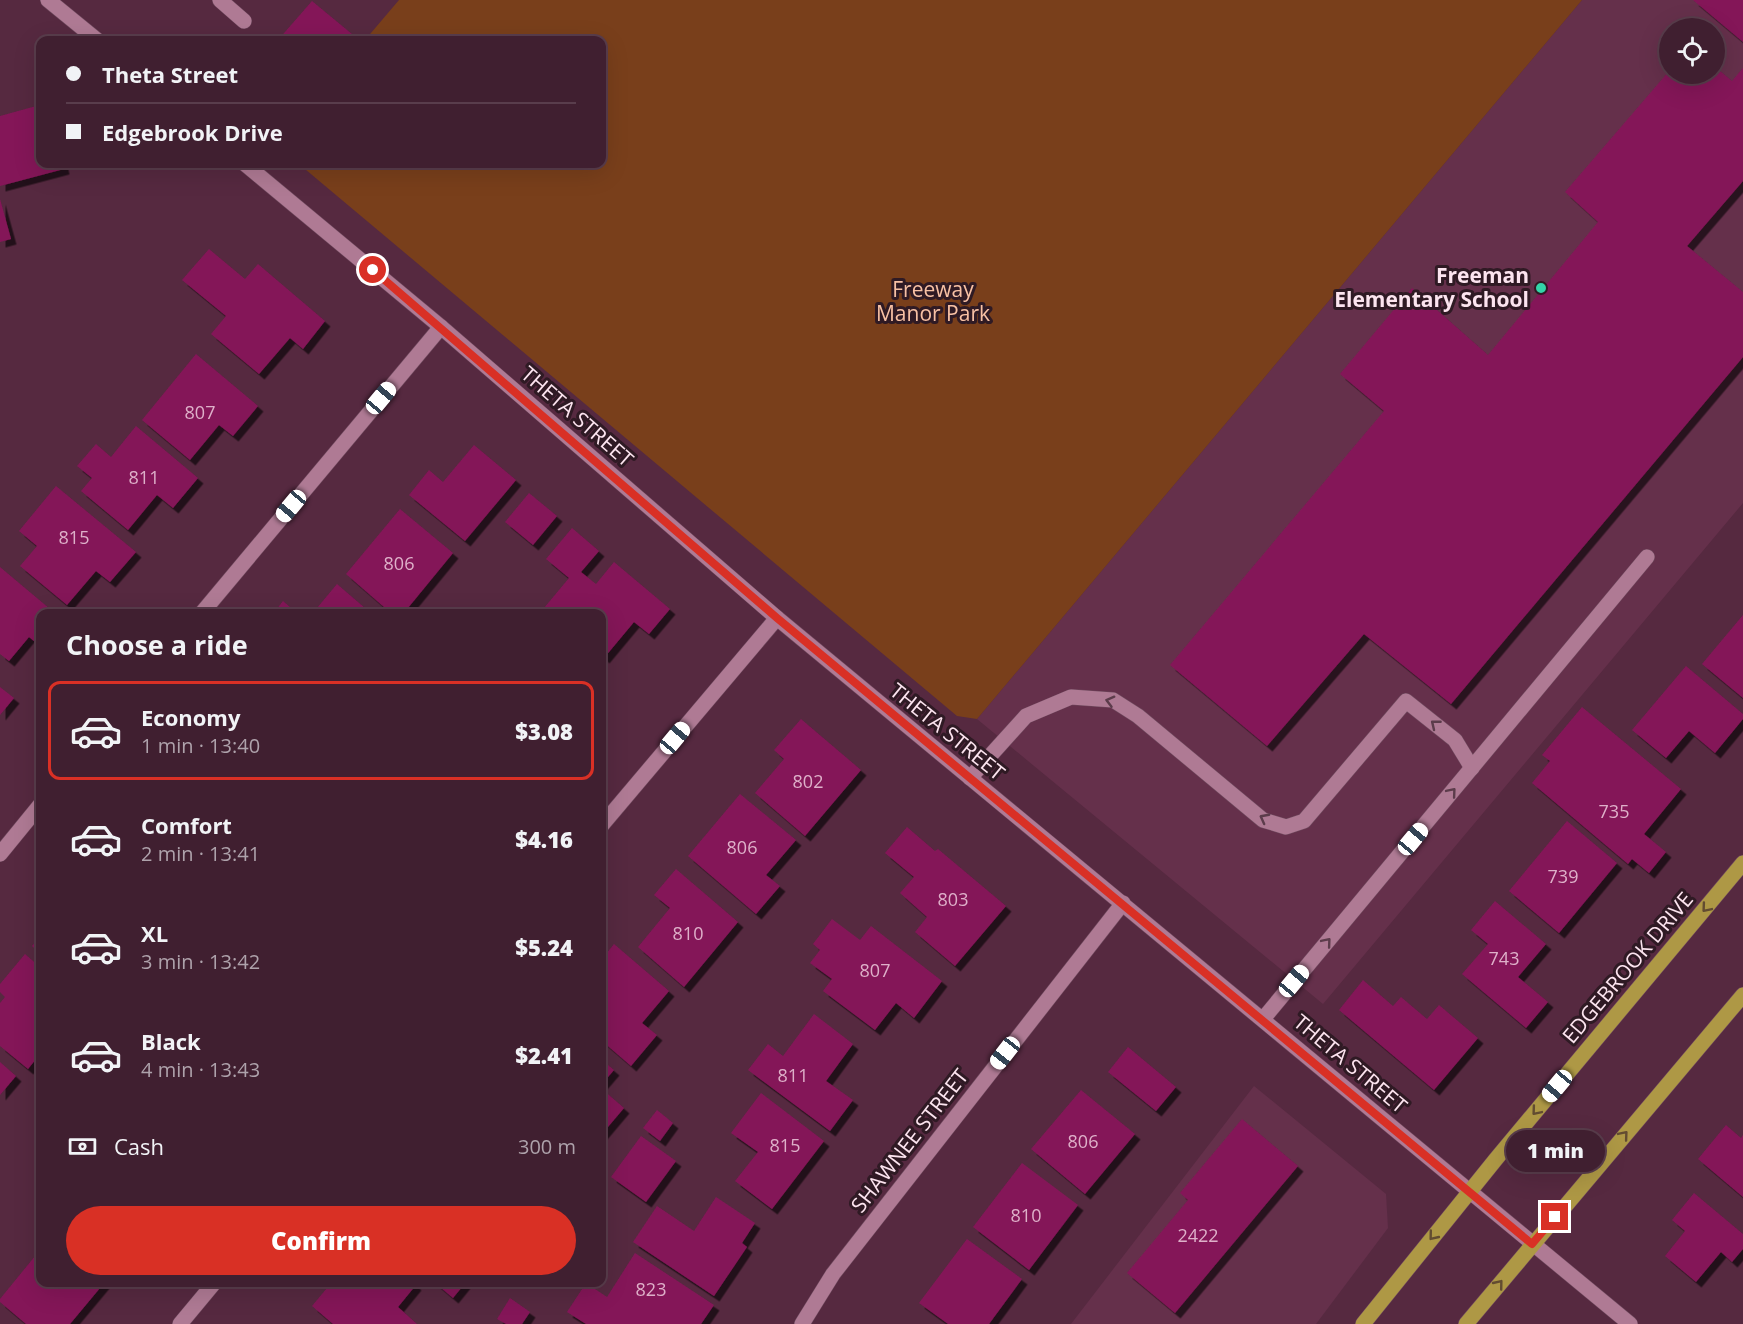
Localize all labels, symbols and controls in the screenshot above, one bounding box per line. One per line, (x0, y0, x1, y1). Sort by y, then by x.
map controls (1659, 18, 1725, 84)
button: locate (1659, 18, 1725, 84)
text: Theta Street (102, 59, 238, 89)
text: Edgebrook Drive (102, 117, 283, 147)
route start (359, 256, 386, 283)
place label: Freeman Elementary School (1334, 261, 1529, 313)
park label: Freeway Manor Park (876, 275, 990, 327)
marker: Freeman Elementary School (1534, 281, 1548, 295)
street label: THETA STREET (516, 360, 640, 473)
car (363, 378, 399, 418)
house number: 807 (185, 400, 215, 424)
house number: 811 (129, 465, 159, 489)
car (273, 486, 309, 526)
house number: 815 (59, 525, 89, 549)
house number: 806 (384, 551, 414, 575)
text: Choose a ride (66, 626, 248, 663)
street label: THETA STREET (884, 676, 1011, 786)
one-way arrow (1105, 696, 1115, 709)
text: Economy (141, 702, 240, 732)
icon: car (69, 704, 123, 758)
text: $3.08 (515, 716, 573, 746)
car (657, 718, 693, 758)
one-way arrow (1430, 721, 1441, 732)
text: 1 min · 13:40 (141, 732, 260, 759)
house number: 802 (793, 769, 823, 793)
one-way arrow (1445, 788, 1456, 799)
house number: 735 (1599, 799, 1629, 823)
text: Comfort (141, 810, 232, 840)
icon: car (69, 812, 123, 866)
one-way arrow (1259, 814, 1270, 826)
car (1395, 819, 1431, 859)
text: $4.16 (515, 824, 573, 854)
house number: 806 (727, 835, 757, 859)
text: 2 min · 13:41 (141, 840, 260, 867)
house number: 739 (1548, 864, 1578, 888)
street label: EDGEBROOK DRIVE (1556, 886, 1699, 1049)
house number: 803 (938, 887, 968, 911)
one-way arrow (1702, 901, 1713, 912)
text: XL (141, 918, 168, 948)
icon: car (69, 920, 123, 974)
house number: 810 (673, 921, 703, 945)
text: $5.24 (515, 932, 573, 962)
one-way arrow (1320, 937, 1331, 948)
house number: 743 (1489, 946, 1519, 970)
text: 3 min · 13:42 (141, 948, 260, 975)
house number: 807 (860, 958, 890, 982)
car (1276, 961, 1312, 1001)
street label: THETA STREET (1288, 1008, 1414, 1119)
text: Black (141, 1026, 201, 1056)
icon: car (69, 1028, 123, 1082)
car (987, 1033, 1023, 1073)
text: $2.41 (515, 1040, 573, 1070)
text: 4 min · 13:43 (141, 1056, 260, 1083)
street label: SHAWNEE STREET (844, 1062, 974, 1218)
house number: 811 (778, 1063, 808, 1087)
car (1539, 1066, 1575, 1106)
one-way arrow (1533, 1104, 1544, 1115)
house number: 806 (1068, 1129, 1098, 1153)
icon: cash (66, 1130, 99, 1163)
callout: 1 min (1506, 1130, 1604, 1172)
text: Cash (114, 1131, 164, 1161)
one-way arrow (1617, 1131, 1628, 1142)
text: 300 m (518, 1133, 576, 1160)
house number: 815 (770, 1133, 800, 1157)
text: 1 min (1527, 1137, 1584, 1164)
house number: 810 (1011, 1203, 1041, 1227)
route end (1541, 1203, 1568, 1230)
button: Confirm (66, 1206, 576, 1275)
house number: 2422 (1177, 1223, 1219, 1247)
one-way arrow (1430, 1229, 1441, 1240)
house number: 823 (636, 1277, 666, 1301)
one-way arrow (1491, 1280, 1502, 1291)

